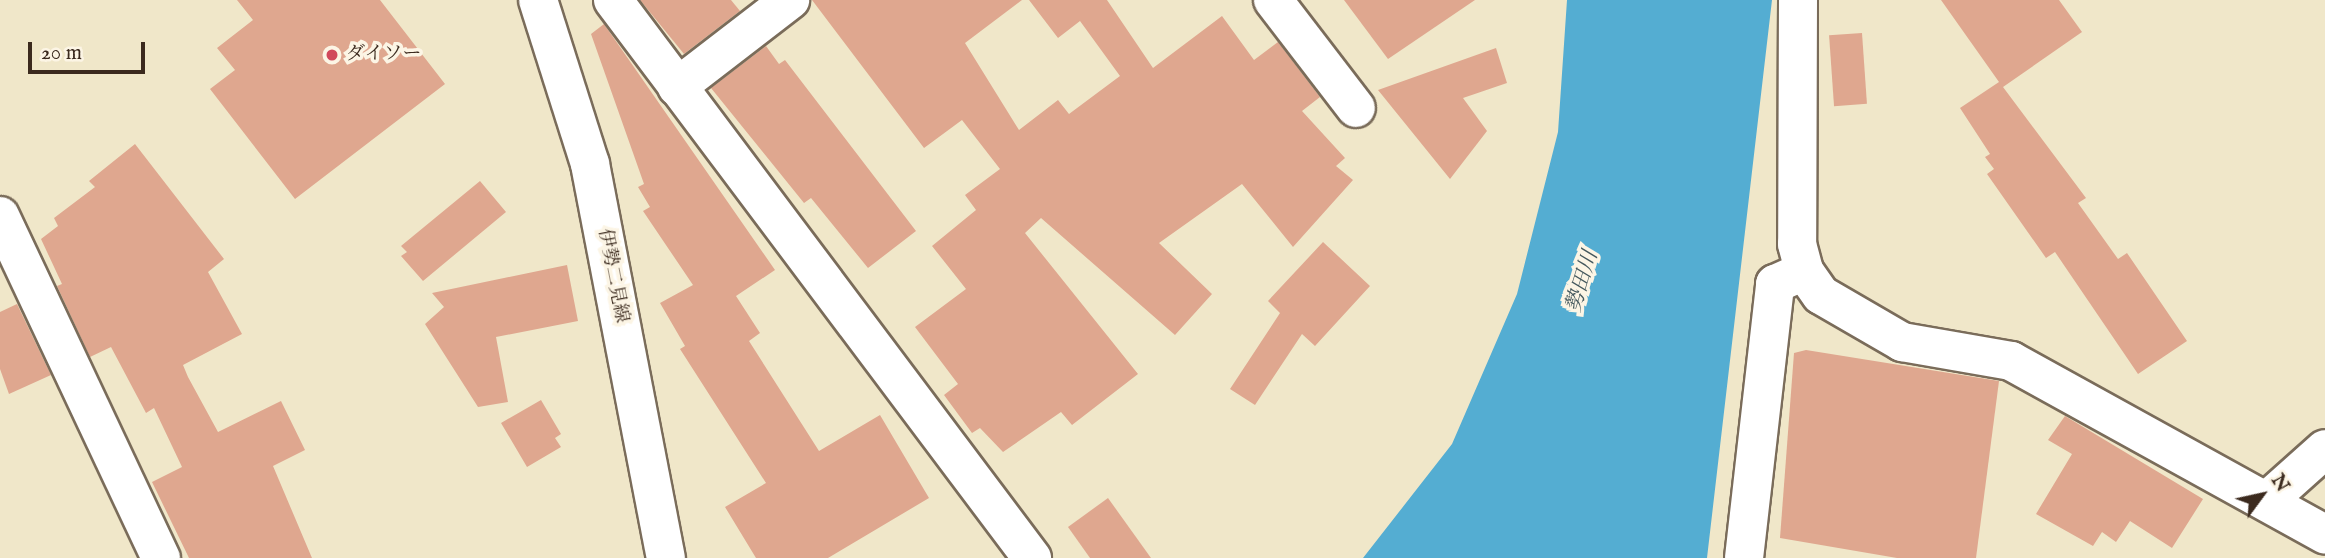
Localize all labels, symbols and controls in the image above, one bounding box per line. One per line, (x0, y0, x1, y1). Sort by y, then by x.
scale bar (32, 28, 149, 72)
text: 20 m (41, 40, 82, 67)
place label: ダイソー (346, 44, 422, 66)
marker: ダイソー (324, 47, 340, 63)
street label: 伊勢二見線 (592, 227, 632, 325)
water label: 勢田川 (1562, 248, 1604, 316)
north arrow (2227, 460, 2297, 530)
text: N (2265, 470, 2294, 497)

